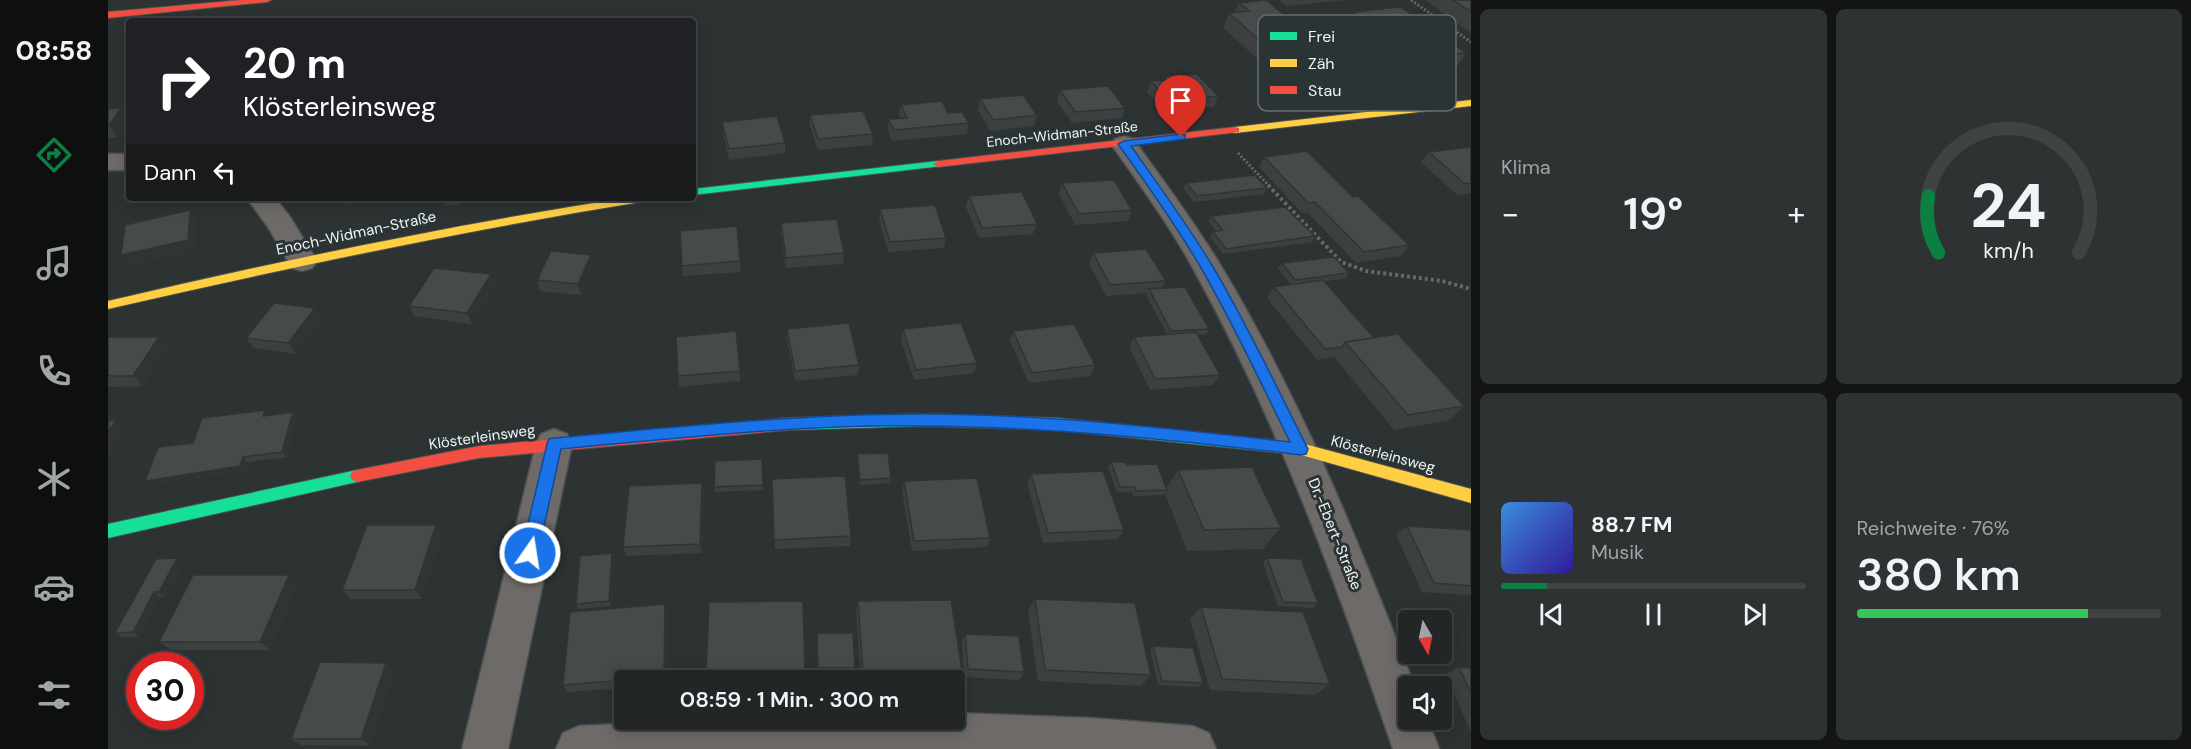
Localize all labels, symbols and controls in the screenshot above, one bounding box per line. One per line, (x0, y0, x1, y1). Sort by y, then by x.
legend (1258, 15, 1456, 111)
text: Frei (1308, 26, 1335, 47)
text: 08:58 (16, 33, 92, 68)
text: 20 m (243, 36, 346, 91)
icon: right (144, 42, 222, 120)
text: Zäh (1308, 53, 1335, 74)
pin (1155, 75, 1206, 137)
text: Stau (1308, 80, 1341, 101)
icon: arrive (1164, 84, 1197, 117)
text: Klösterleinsweg (243, 89, 436, 124)
street label: Enoch-Widman-Straße (985, 117, 1139, 151)
icon: directions (33, 134, 75, 176)
text: Klima (1501, 154, 1551, 180)
icon: left (208, 156, 241, 189)
text: Dann (144, 158, 196, 187)
text: 24 (1971, 165, 2047, 246)
text: 19° (1623, 184, 1683, 243)
text: − (1501, 192, 1519, 235)
text: + (1787, 192, 1806, 235)
street label: Enoch-Widman-Straße (274, 206, 438, 260)
text: km/h (1983, 238, 2034, 266)
icon: music (33, 242, 75, 284)
icon: phone (33, 350, 75, 392)
street label: Klösterleinsweg (427, 420, 537, 454)
street label: Klösterleinsweg (1329, 430, 1437, 478)
icon: climate (33, 458, 75, 500)
street label: Dr.-Ebert-Straße (1303, 475, 1367, 593)
text: 88.7 FM (1591, 510, 1672, 539)
text: Reichweite · 76% (1857, 515, 2010, 541)
position arrow (498, 521, 562, 585)
text: Musik (1591, 539, 1644, 565)
text: 380 km (1857, 545, 2021, 604)
icon: car (33, 566, 75, 608)
icon: previous (1535, 598, 1568, 631)
icon: pause (1637, 598, 1670, 631)
icon: next (1738, 598, 1771, 631)
north arrow (1398, 610, 1452, 664)
map controls (1398, 610, 1452, 730)
speed limit sign: 30 (126, 652, 204, 730)
icon: filters (33, 674, 75, 716)
button: sound (1398, 676, 1452, 730)
text: 08:59 · 1 Min. · 300 m (680, 685, 899, 714)

